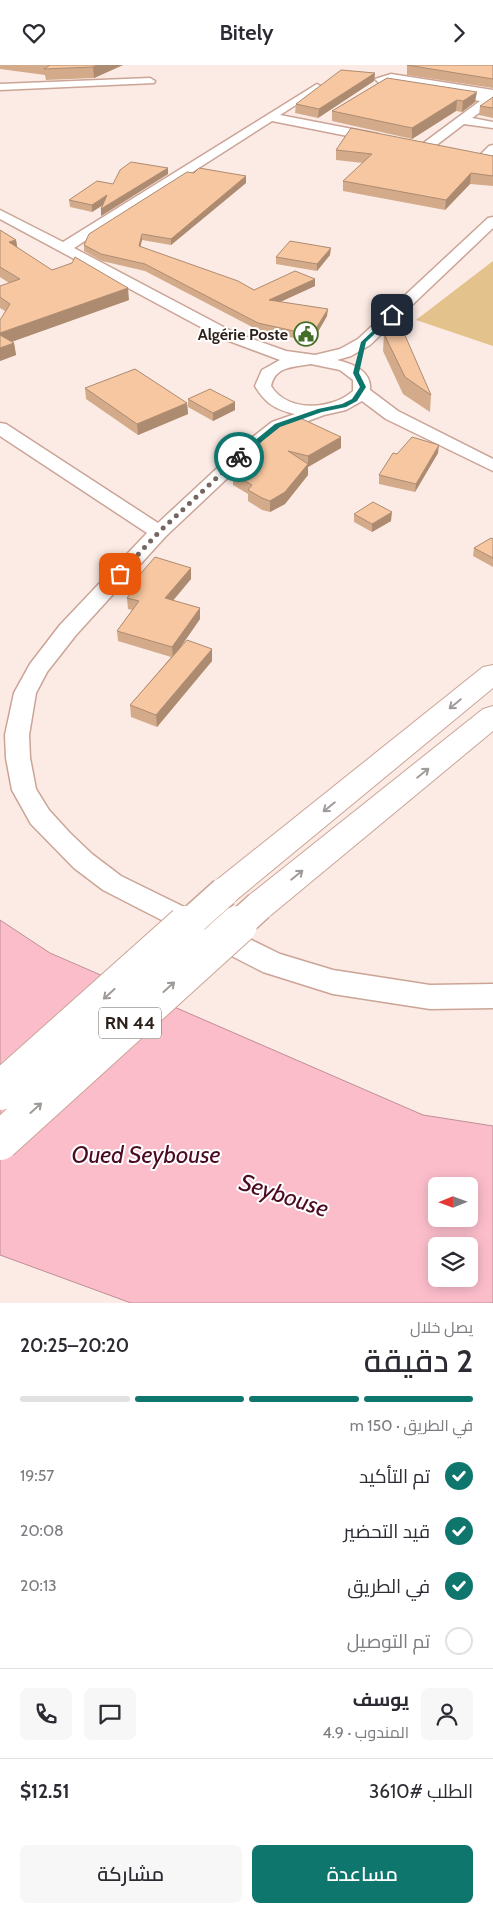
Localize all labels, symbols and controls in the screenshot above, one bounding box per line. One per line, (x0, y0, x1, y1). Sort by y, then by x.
icon: heart (20, 19, 48, 47)
text: Bitely (219, 19, 274, 46)
icon: forward (445, 19, 473, 47)
pin (371, 294, 413, 336)
icon: home (378, 301, 406, 329)
public building icon: Algérie Poste (293, 321, 319, 347)
place label: Algérie Poste (198, 325, 288, 344)
courier (214, 432, 264, 482)
icon: bike (225, 443, 253, 471)
pin (99, 553, 141, 595)
icon: bag (106, 560, 134, 588)
one-way arrow (449, 699, 462, 710)
one-way arrow (417, 767, 430, 778)
one-way arrow (323, 802, 336, 813)
one-way arrow (290, 869, 303, 880)
one-way arrow (163, 982, 176, 993)
one-way arrow (103, 989, 116, 1000)
road number: RN 44 (99, 1007, 161, 1039)
one-way arrow (30, 1103, 43, 1114)
water label: Oued Seybouse (71, 1140, 221, 1169)
water label: Seybouse (236, 1167, 332, 1223)
north arrow (428, 1177, 478, 1227)
map controls (428, 1177, 478, 1287)
button: layers (428, 1237, 478, 1287)
text: يصل خلال (410, 1318, 473, 1337)
text: 20:20–20:25 (20, 1334, 129, 1357)
text: 2 دقيقة (364, 1341, 473, 1380)
text: في الطريق · 150 m (350, 1416, 473, 1435)
icon: check (445, 1462, 473, 1490)
text: تم التأكيد (359, 1465, 430, 1488)
text: 19:57 (20, 1466, 54, 1485)
icon: check (445, 1517, 473, 1545)
text: قيد التحضير (344, 1520, 430, 1543)
text: 20:08 (20, 1521, 64, 1540)
icon: check (445, 1572, 473, 1600)
text: في الطريق (347, 1575, 430, 1598)
text: 20:13 (20, 1576, 57, 1595)
text: تم التوصيل (347, 1630, 430, 1653)
button: phone (20, 1688, 72, 1740)
button: chat (84, 1688, 136, 1740)
text: يوسف (353, 1688, 409, 1711)
button: person (421, 1688, 473, 1740)
text: المندوب · 4.9 (322, 1723, 409, 1742)
text: $12.51 (20, 1780, 70, 1803)
text: الطلب #3610 (369, 1780, 473, 1803)
button: مشاركة (20, 1845, 242, 1903)
button: مساعدة (252, 1845, 473, 1903)

